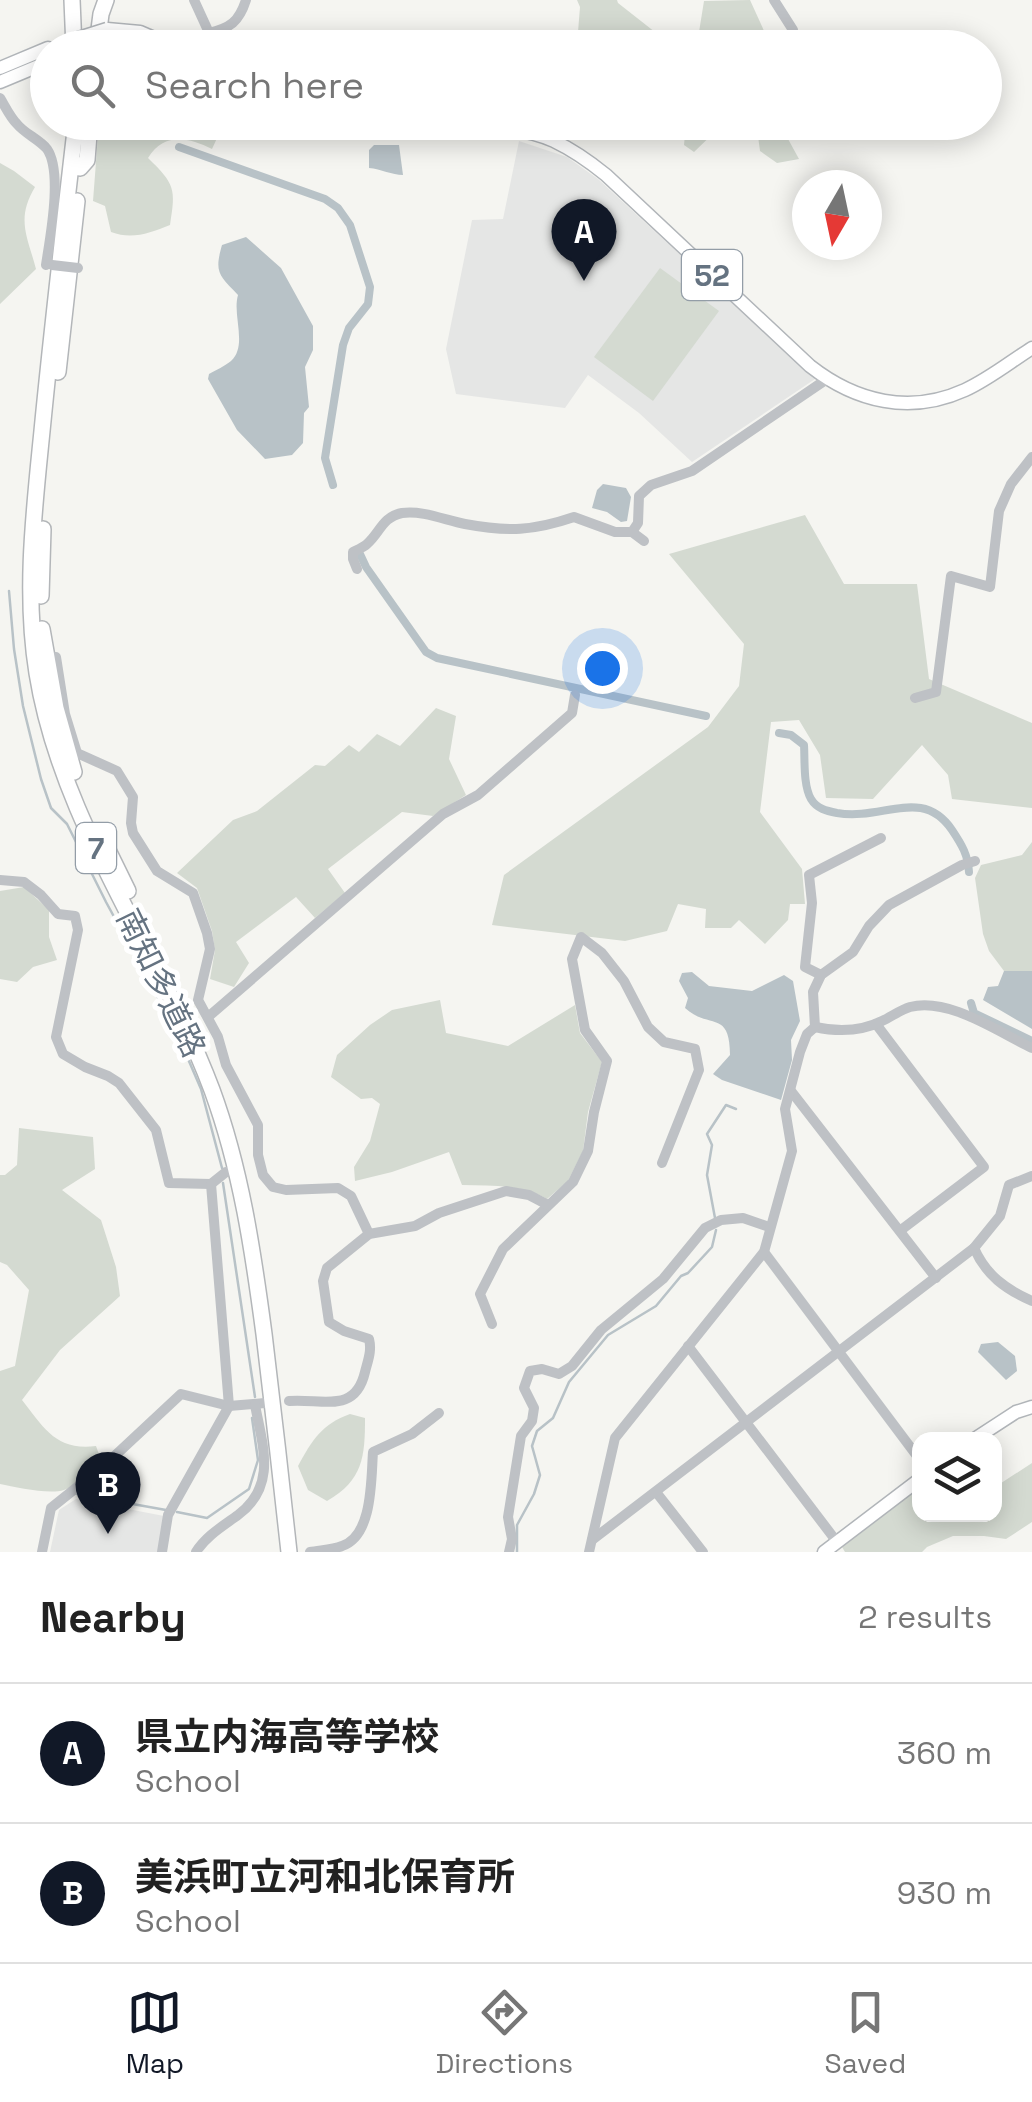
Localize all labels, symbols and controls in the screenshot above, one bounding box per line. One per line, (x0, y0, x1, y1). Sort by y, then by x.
search box (30, 30, 1002, 140)
icon: search (65, 58, 120, 113)
text: Search here (145, 61, 364, 109)
north arrow (792, 170, 882, 260)
pin: A (552, 198, 616, 281)
road number: 52 (682, 250, 742, 300)
your location (577, 643, 628, 694)
road number: 7 (76, 823, 116, 873)
street label: 南知多道路 (108, 902, 214, 1064)
map controls (912, 1432, 1002, 1522)
button: layers (912, 1432, 1002, 1522)
pin: B (76, 1452, 140, 1534)
text: Nearby (40, 1591, 186, 1644)
text: 2 results (858, 1597, 992, 1637)
text: 県立内海高等学校 (135, 1713, 439, 1761)
text: A (62, 1733, 83, 1773)
text: 360 m (897, 1733, 992, 1773)
text: School (135, 1761, 241, 1801)
text: 美浜町立河和北保育所 (135, 1853, 515, 1901)
text: B (62, 1873, 83, 1913)
text: 930 m (897, 1873, 992, 1913)
text: School (135, 1901, 241, 1941)
tab: Map (126, 1985, 184, 2081)
tab: Directions (436, 1985, 573, 2081)
tab: Saved (825, 1985, 906, 2081)

